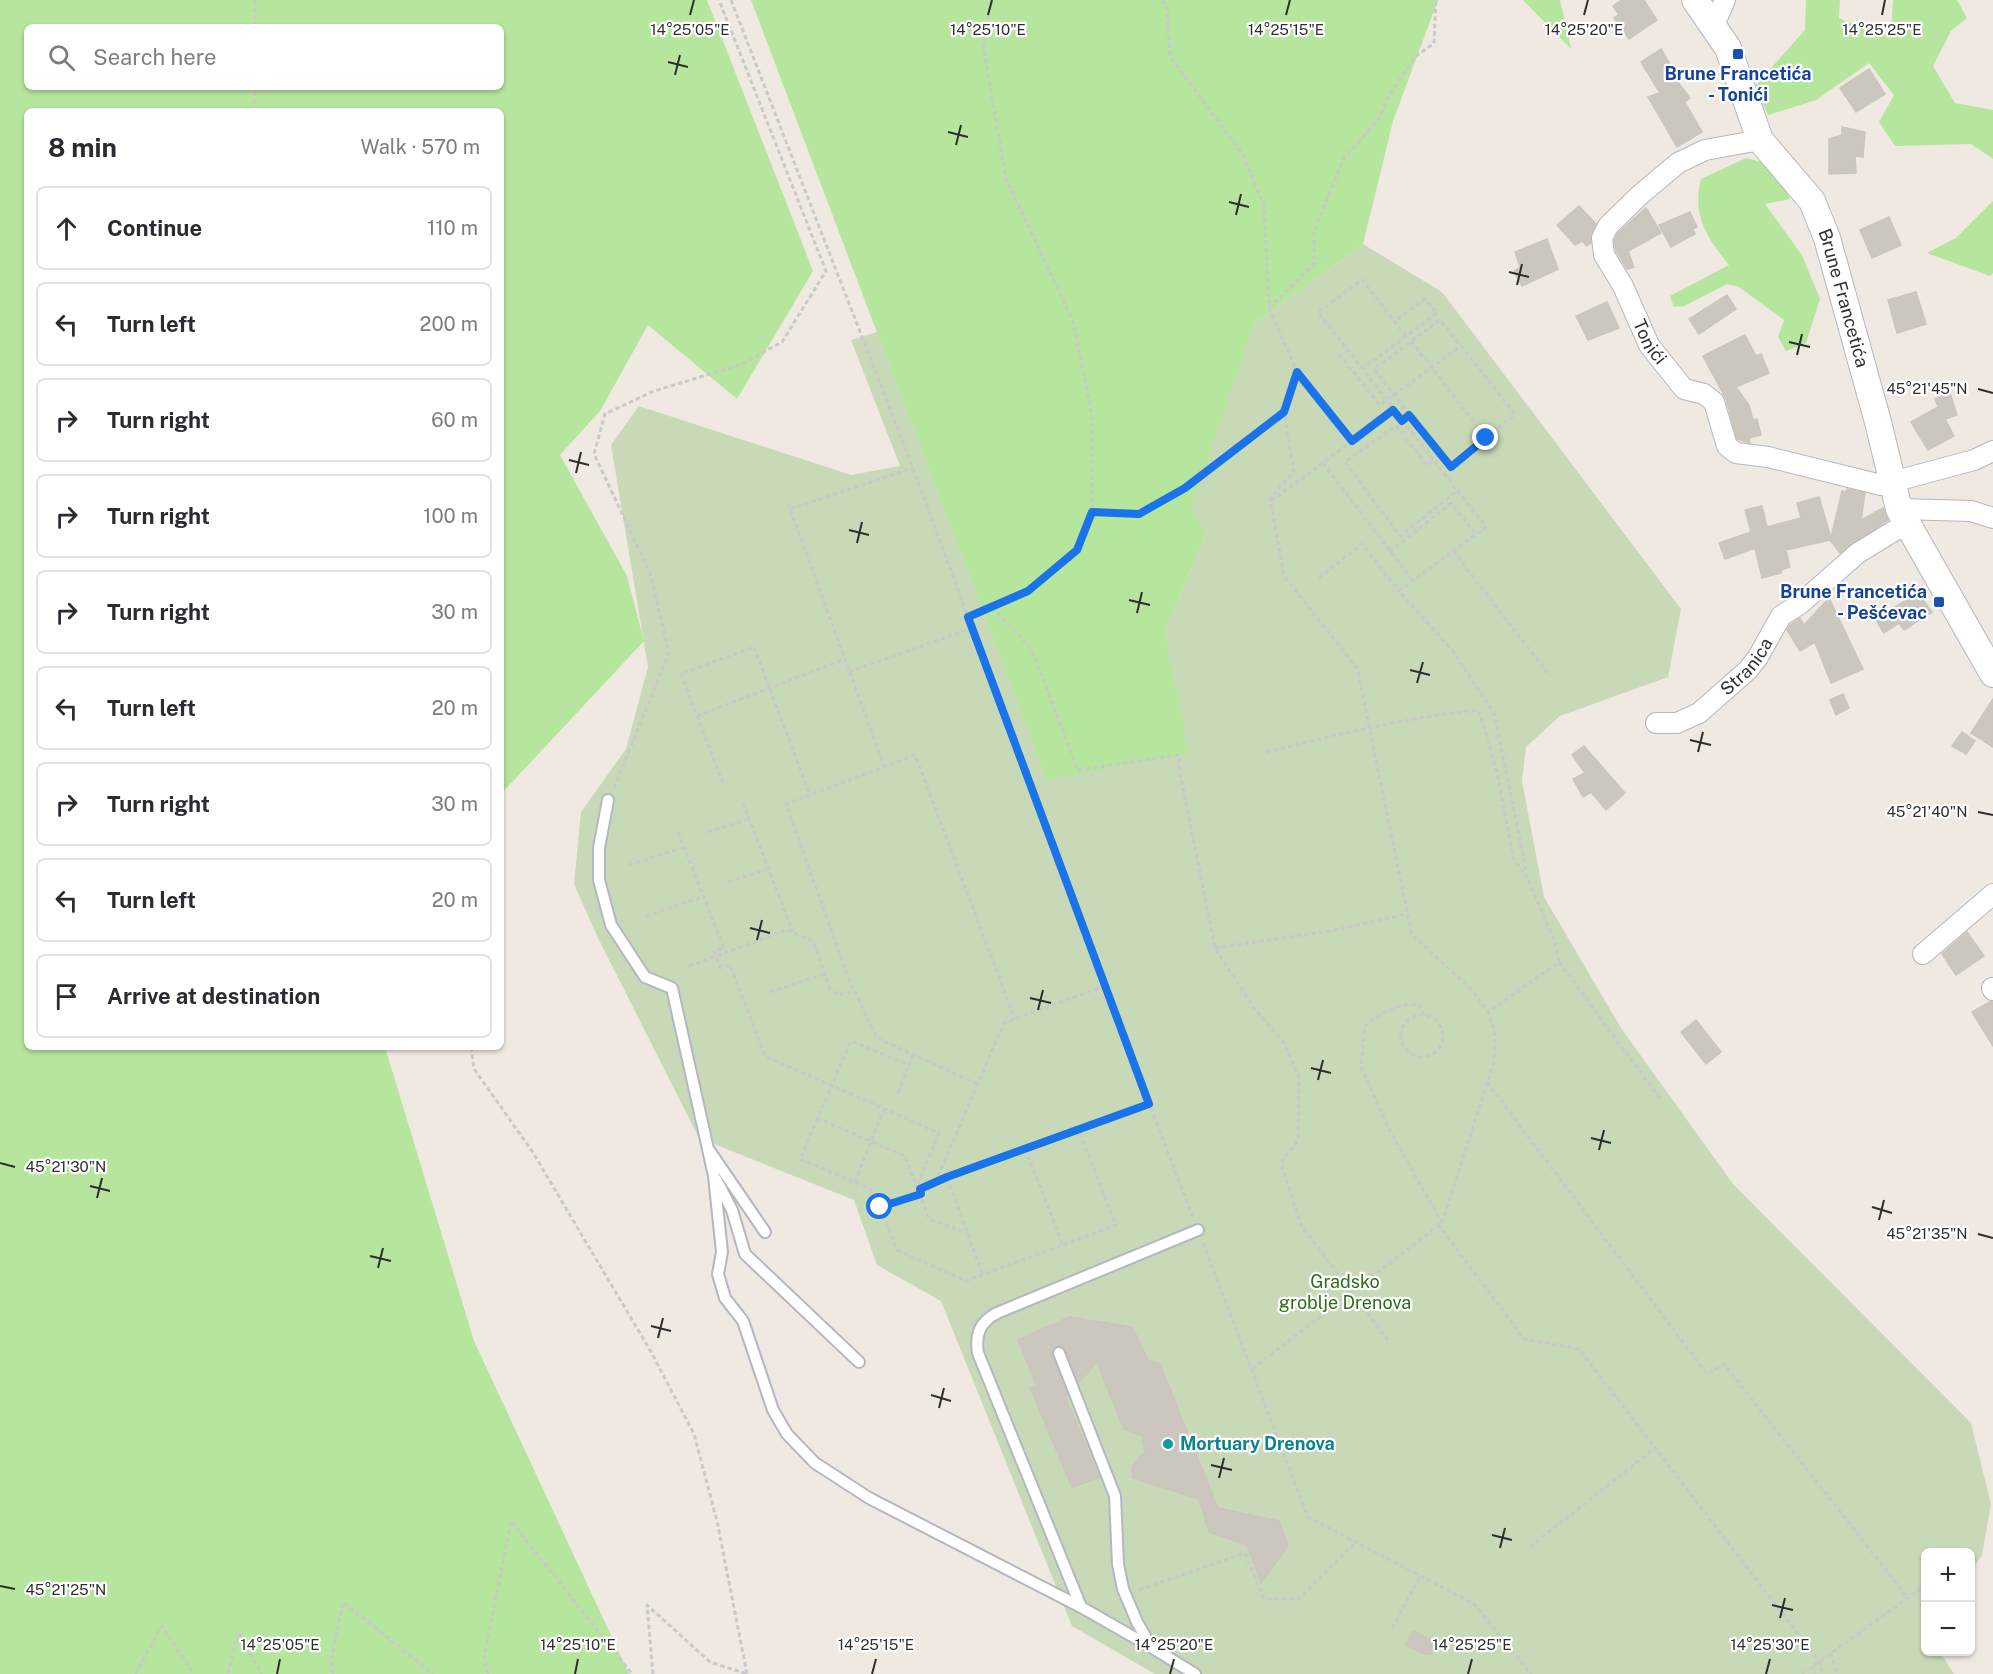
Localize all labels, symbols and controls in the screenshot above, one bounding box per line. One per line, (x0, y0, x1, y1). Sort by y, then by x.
text: 14°25'05"E (650, 21, 730, 38)
text: 14°25'10"E (950, 21, 1026, 38)
text: 14°25'15"E (1248, 21, 1324, 38)
text: 14°25'20"E (1545, 21, 1623, 38)
text: 14°25'25"E (1843, 21, 1921, 38)
search box (24, 24, 504, 90)
icon: search (45, 41, 78, 74)
text: Search here (93, 44, 217, 70)
marker: Brune Francetića - Tonići (1731, 47, 1745, 61)
place label: Brune Francetića - Tonići (1665, 63, 1811, 105)
text: 8 min (48, 132, 117, 163)
text: Walk · 570 m (361, 135, 480, 159)
icon: ahead (50, 212, 83, 245)
text: Continue (107, 215, 202, 241)
text: 110 m (427, 216, 478, 240)
street label: Brune Francetića (1814, 225, 1873, 370)
icon: left (50, 308, 83, 341)
text: Turn left (107, 311, 196, 337)
text: 200 m (420, 312, 478, 336)
street label: Tonići (1629, 316, 1671, 368)
text: 45°21'45"N (1886, 380, 1968, 397)
icon: right (50, 404, 83, 437)
text: Turn right (107, 407, 210, 433)
text: 60 m (431, 408, 478, 432)
route end (1472, 424, 1498, 450)
icon: right (50, 500, 83, 533)
text: Turn right (107, 503, 210, 529)
text: 100 m (423, 504, 478, 528)
place label: Brune Francetića - Pešćevac (1780, 581, 1927, 623)
marker: Brune Francetića - Pešćevac (1932, 595, 1946, 609)
icon: right (50, 596, 83, 629)
text: Turn right (107, 599, 210, 625)
text: 30 m (431, 600, 478, 624)
street label: Stranica (1716, 634, 1777, 699)
icon: left (50, 692, 83, 725)
text: Turn left (107, 695, 196, 721)
text: 20 m (432, 696, 478, 720)
icon: right (50, 788, 83, 821)
text: Turn right (107, 791, 210, 817)
text: 30 m (431, 792, 478, 816)
text: 45°21'40"N (1887, 803, 1967, 820)
icon: left (50, 884, 83, 917)
text: Turn left (107, 887, 196, 913)
text: 20 m (432, 888, 478, 912)
icon: arrive (50, 980, 83, 1013)
text: Arrive at destination (107, 983, 320, 1009)
text: 45°21'30"N (26, 1158, 106, 1175)
route start (866, 1193, 892, 1219)
text: 45°21'35"N (1886, 1225, 1968, 1242)
park label: Gradsko groblje Drenova (1279, 1271, 1411, 1313)
place label: Mortuary Drenova (1180, 1433, 1335, 1454)
marker: Mortuary Drenova (1161, 1437, 1175, 1451)
map controls (1921, 1548, 1975, 1656)
button: + (1921, 1548, 1975, 1602)
text: 45°21'25"N (26, 1581, 106, 1598)
button: − (1921, 1602, 1975, 1656)
text: 14°25'05"E (240, 1636, 320, 1653)
text: 14°25'10"E (540, 1636, 616, 1653)
text: 14°25'15"E (838, 1636, 914, 1653)
text: 14°25'20"E (1135, 1636, 1213, 1653)
text: 14°25'25"E (1433, 1636, 1511, 1653)
text: 14°25'30"E (1731, 1636, 1809, 1653)

